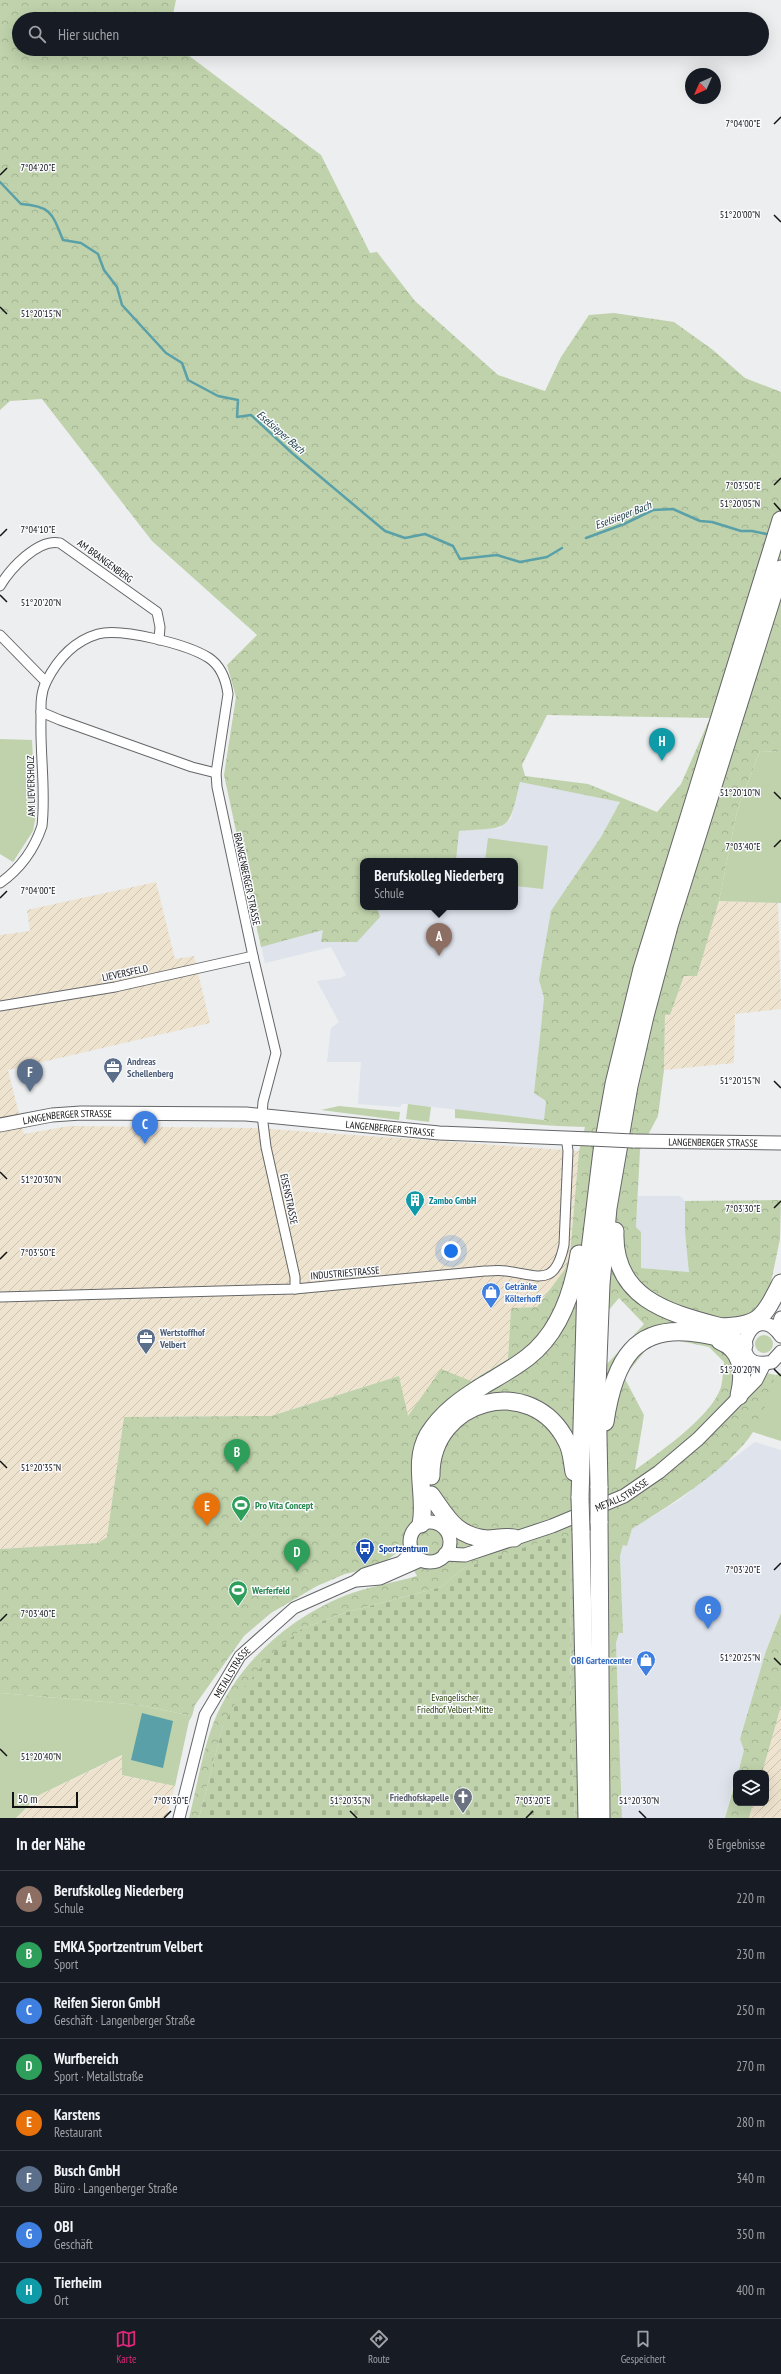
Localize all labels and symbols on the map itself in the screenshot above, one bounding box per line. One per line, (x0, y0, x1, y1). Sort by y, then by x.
north arrow (685, 68, 721, 104)
text: 7°04'00"E (726, 117, 760, 130)
text: 7°04'20"E (21, 161, 55, 174)
text: 51°20'00"N (720, 208, 760, 221)
text: 51°20'15"N (21, 307, 61, 320)
water label: Eselsieper Bach (254, 407, 309, 457)
text: 7°03'50"E (726, 479, 760, 492)
water label: Eselsieper Bach (593, 497, 654, 532)
text: 51°20'05"N (720, 497, 760, 510)
text: 7°04'10"E (21, 523, 55, 536)
street label: AM BRANGENBERG (75, 536, 135, 586)
text: 51°20'20"N (21, 596, 61, 609)
pin: H (649, 728, 675, 761)
street label: AM LIEVERSHOLZ (24, 755, 38, 817)
text: 51°20'10"N (720, 786, 760, 799)
street label: BRANGENBERGER STRASSE (231, 831, 263, 927)
text: 7°03'40"E (726, 840, 760, 853)
text: 7°04'00"E (21, 884, 55, 897)
pin: A (426, 923, 452, 956)
street label: LIEVERSFELD (101, 962, 149, 984)
place label: Andreas Schellenberg (126, 1055, 174, 1080)
office icon: Andreas Schellenberg (102, 1056, 124, 1084)
pin: F (17, 1059, 43, 1092)
text: 51°20'15"N (720, 1074, 760, 1087)
street label: LANGENBERGER STRASSE (22, 1106, 112, 1127)
pin: C (132, 1111, 158, 1144)
street label: LANGENBERGER STRASSE (345, 1117, 435, 1139)
street label: LANGENBERGER STRASSE (668, 1135, 758, 1149)
street label: EISENSTRASSE (277, 1172, 301, 1226)
text: 51°20'30"N (21, 1173, 61, 1186)
building icon: Zambo GmbH (404, 1189, 426, 1217)
place label: Zambo GmbH (429, 1194, 476, 1207)
text: 7°03'30"E (726, 1202, 760, 1215)
your location (441, 1241, 461, 1261)
text: 7°03'50"E (21, 1246, 55, 1259)
street label: INDUSTRIESTRASSE (310, 1264, 380, 1282)
place label: Getränke Költerhoff (505, 1280, 542, 1305)
shop icon: Getränke Költerhoff (480, 1281, 502, 1309)
place label: Wertstoffhof Velbert (159, 1326, 206, 1351)
office icon: Wertstoffhof Velbert (135, 1327, 157, 1355)
text: 51°20'20"N (720, 1363, 760, 1376)
pin: B (224, 1439, 250, 1472)
text: 51°20'35"N (21, 1461, 61, 1474)
street label: METALLSTRASSE (593, 1475, 650, 1514)
pin: E (194, 1493, 220, 1526)
sports icon: Pro Vita Concept (230, 1494, 252, 1522)
place label: Pro Vita Concept (255, 1499, 313, 1512)
bus stop icon: Sportzentrum (354, 1537, 376, 1565)
pin: D (284, 1539, 310, 1572)
place label: Sportzentrum (379, 1542, 428, 1555)
text: 7°03'20"E (726, 1563, 760, 1576)
sports icon: Werferfeld (227, 1579, 249, 1607)
place label: Werferfeld (251, 1584, 290, 1597)
pin: G (695, 1596, 721, 1629)
text: 7°03'40"E (21, 1607, 55, 1620)
street label: METALLSTRASSE (210, 1644, 253, 1700)
shop icon: OBI Gartencenter (635, 1649, 657, 1677)
text: 51°20'25"N (720, 1651, 760, 1664)
place label: OBI Gartencenter (571, 1654, 632, 1667)
park label: Evangelischer Friedhof Velbert-Mitte (417, 1691, 493, 1716)
text: 51°20'40"N (21, 1750, 61, 1763)
church icon: Friedhofskapelle (452, 1786, 474, 1814)
scale bar (12, 1790, 78, 1809)
place label: Friedhofskapelle (390, 1791, 449, 1804)
text: 7°03'30"E (154, 1794, 188, 1807)
text: 51°20'35"N (330, 1794, 370, 1807)
text: 7°03'20"E (516, 1794, 550, 1807)
text: 51°20'30"N (619, 1794, 659, 1807)

